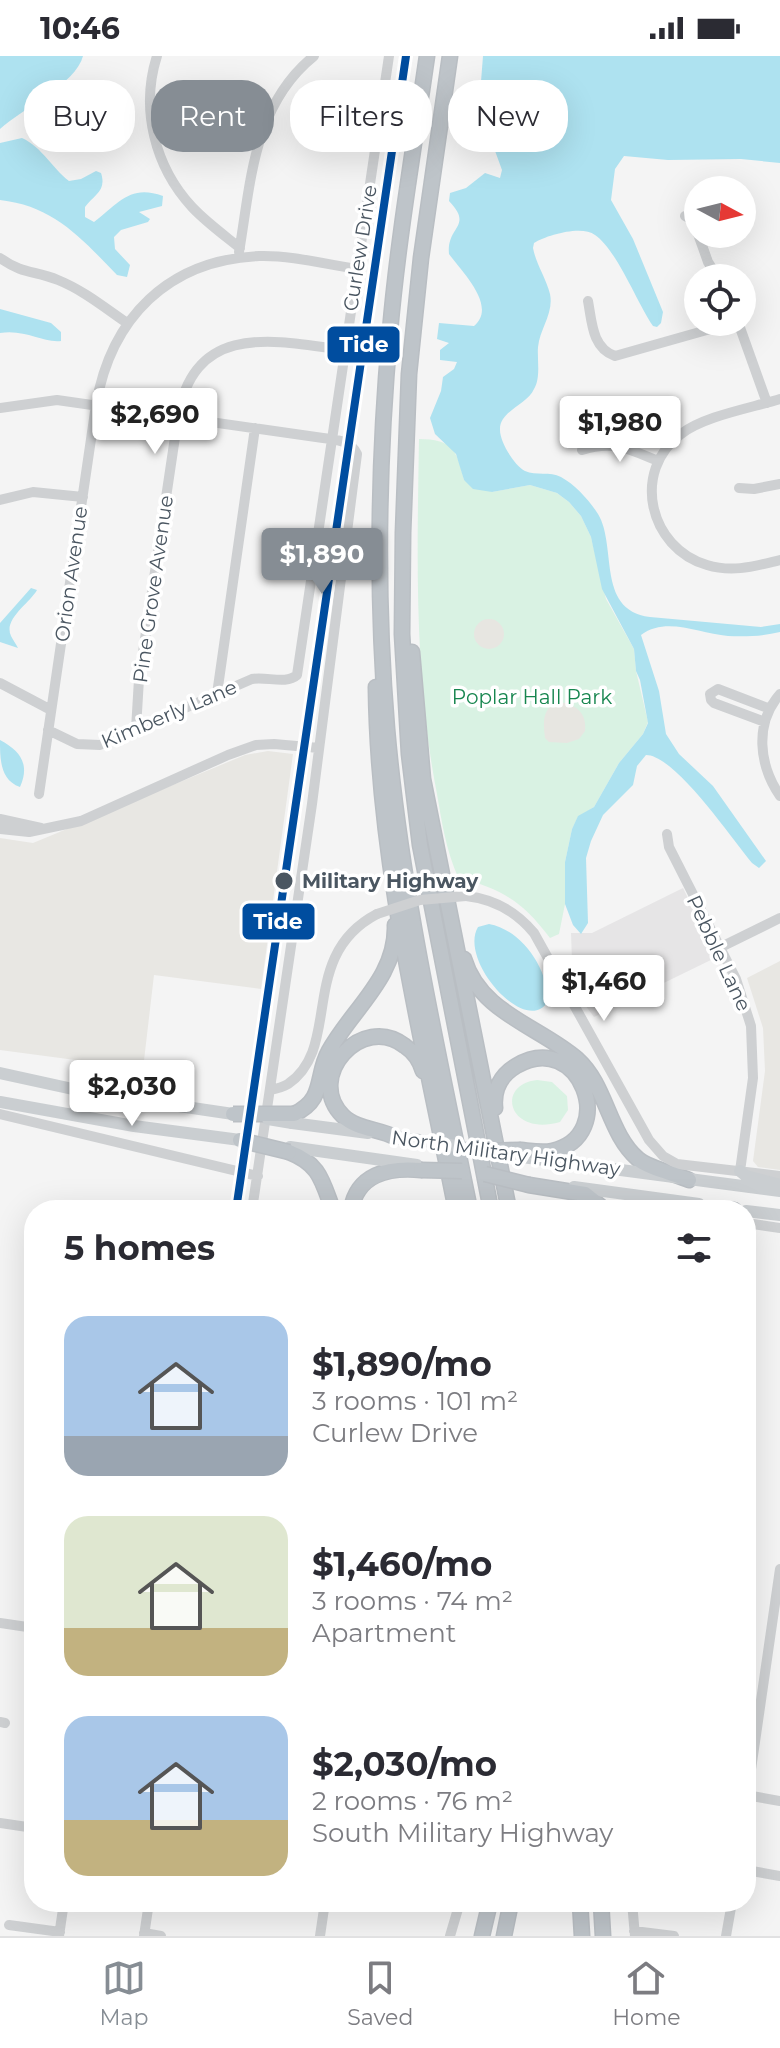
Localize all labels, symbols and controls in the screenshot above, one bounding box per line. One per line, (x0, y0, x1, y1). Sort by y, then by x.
text: 10:46 (40, 10, 120, 47)
chip: Buy (24, 80, 135, 152)
chip: Rent (151, 80, 274, 152)
chip: Filters (290, 80, 432, 152)
chip: New (448, 80, 568, 152)
north arrow (684, 176, 756, 248)
map controls (684, 176, 756, 336)
street label: Curlew Drive (338, 183, 382, 313)
button: locate (684, 264, 756, 336)
line badge: Tide (326, 325, 401, 364)
text: Tide (339, 331, 389, 358)
pin: $2,690 (90, 388, 220, 456)
pin: $1,980 (555, 396, 685, 464)
text: $2,690 (110, 398, 200, 430)
text: $1,980 (578, 406, 662, 438)
street label: Pine Grove Avenue (128, 494, 178, 684)
street label: Orion Avenue (50, 505, 92, 643)
pin: $1,890 (257, 528, 387, 596)
text: $1,890 (280, 538, 364, 570)
street label: Kimberly Lane (98, 675, 240, 753)
park label: Poplar Hall Park (452, 685, 612, 709)
place label: Military Highway (302, 869, 479, 893)
marker: Military Highway (273, 870, 295, 892)
street label: Pebble Lane (682, 891, 756, 1015)
line badge: Tide (241, 902, 316, 941)
text: Tide (253, 908, 303, 935)
pin: $1,460 (539, 955, 669, 1023)
text: $1,460 (561, 965, 647, 997)
pin: $2,030 (67, 1060, 197, 1128)
text: $2,030 (87, 1070, 177, 1102)
street label: North Military Highway (390, 1125, 622, 1181)
icon: filters (672, 1226, 716, 1270)
text: 5 homes (64, 1227, 215, 1269)
text: $1,890/mo (312, 1343, 492, 1385)
icon: home (128, 1348, 224, 1444)
text: 3 rooms · 101 m² (312, 1385, 518, 1417)
text: Curlew Drive (312, 1417, 478, 1449)
text: $1,460/mo (312, 1543, 492, 1585)
icon: home (128, 1548, 224, 1644)
text: 3 rooms · 74 m² (312, 1585, 513, 1617)
text: Apartment (312, 1617, 456, 1649)
text: $2,030/mo (312, 1743, 497, 1785)
icon: home (128, 1748, 224, 1844)
text: 2 rooms · 76 m² (312, 1785, 513, 1817)
text: South Military Highway (312, 1817, 613, 1849)
tab: Map (99, 1956, 148, 2031)
tab: Saved (347, 1956, 413, 2031)
tab: Home (612, 1956, 681, 2031)

